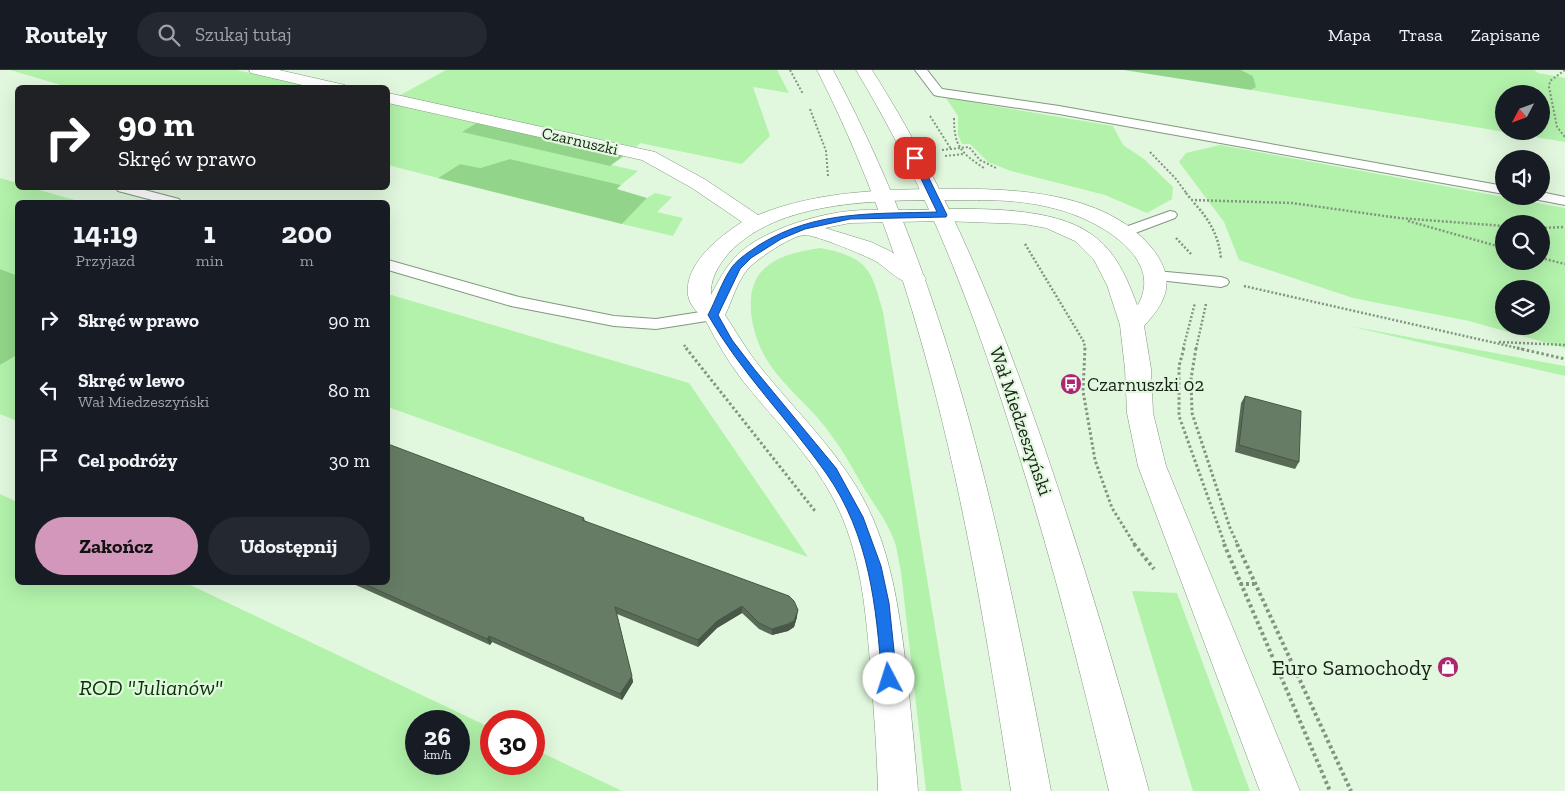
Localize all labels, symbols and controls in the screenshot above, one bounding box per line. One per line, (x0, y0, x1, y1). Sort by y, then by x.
search box (137, 12, 487, 57)
text: Routely (25, 20, 107, 49)
icon: search (155, 21, 183, 49)
text: Szukaj tutaj (195, 23, 291, 46)
text: Mapa (1328, 24, 1371, 46)
text: Trasa (1399, 24, 1443, 46)
text: Zapisane (1471, 24, 1540, 46)
north arrow (1495, 85, 1550, 140)
map controls (1495, 85, 1550, 335)
text: 90 m (118, 103, 194, 145)
icon: right (35, 105, 100, 170)
street label: Czarnuszki (540, 123, 620, 159)
pin (894, 137, 936, 179)
icon: arrive (901, 144, 929, 172)
text: Skręć w prawo (118, 145, 256, 172)
button: sound (1495, 150, 1550, 205)
text: 14:19 (73, 215, 138, 251)
text: 1 (204, 215, 216, 251)
text: 200 (281, 215, 332, 251)
button: search (1495, 215, 1550, 270)
text: Przyjazd (76, 251, 135, 270)
text: min (196, 251, 223, 270)
text: m (300, 251, 314, 270)
button: layers (1495, 280, 1550, 335)
icon: right (35, 306, 63, 334)
text: Skręć w prawo (78, 309, 199, 332)
text: 90 m (328, 309, 370, 332)
street label: Wał Miedzeszyński (985, 344, 1057, 498)
text: Skręć w lewo (78, 369, 185, 392)
bus stop icon: Czarnuszki 02 (1059, 372, 1083, 396)
place label: Czarnuszki 02 (1087, 373, 1204, 396)
icon: left (35, 376, 63, 404)
text: 80 m (328, 379, 370, 402)
text: Wał Miedzeszyński (78, 392, 209, 411)
icon: arrive (35, 446, 63, 474)
text: Cel podróży (78, 449, 177, 472)
text: 30 m (329, 449, 370, 472)
button: Zakończ (35, 517, 198, 575)
button: Udostępnij (208, 517, 370, 575)
position arrow (862, 652, 914, 704)
place label: Euro Samochody (1272, 654, 1433, 681)
shop icon: Euro Samochody (1436, 655, 1460, 679)
park label: ROD "Julianów" (79, 674, 223, 701)
speed limit sign: 30 (480, 710, 545, 775)
text: 26 (424, 721, 451, 751)
text: km/h (424, 748, 451, 762)

